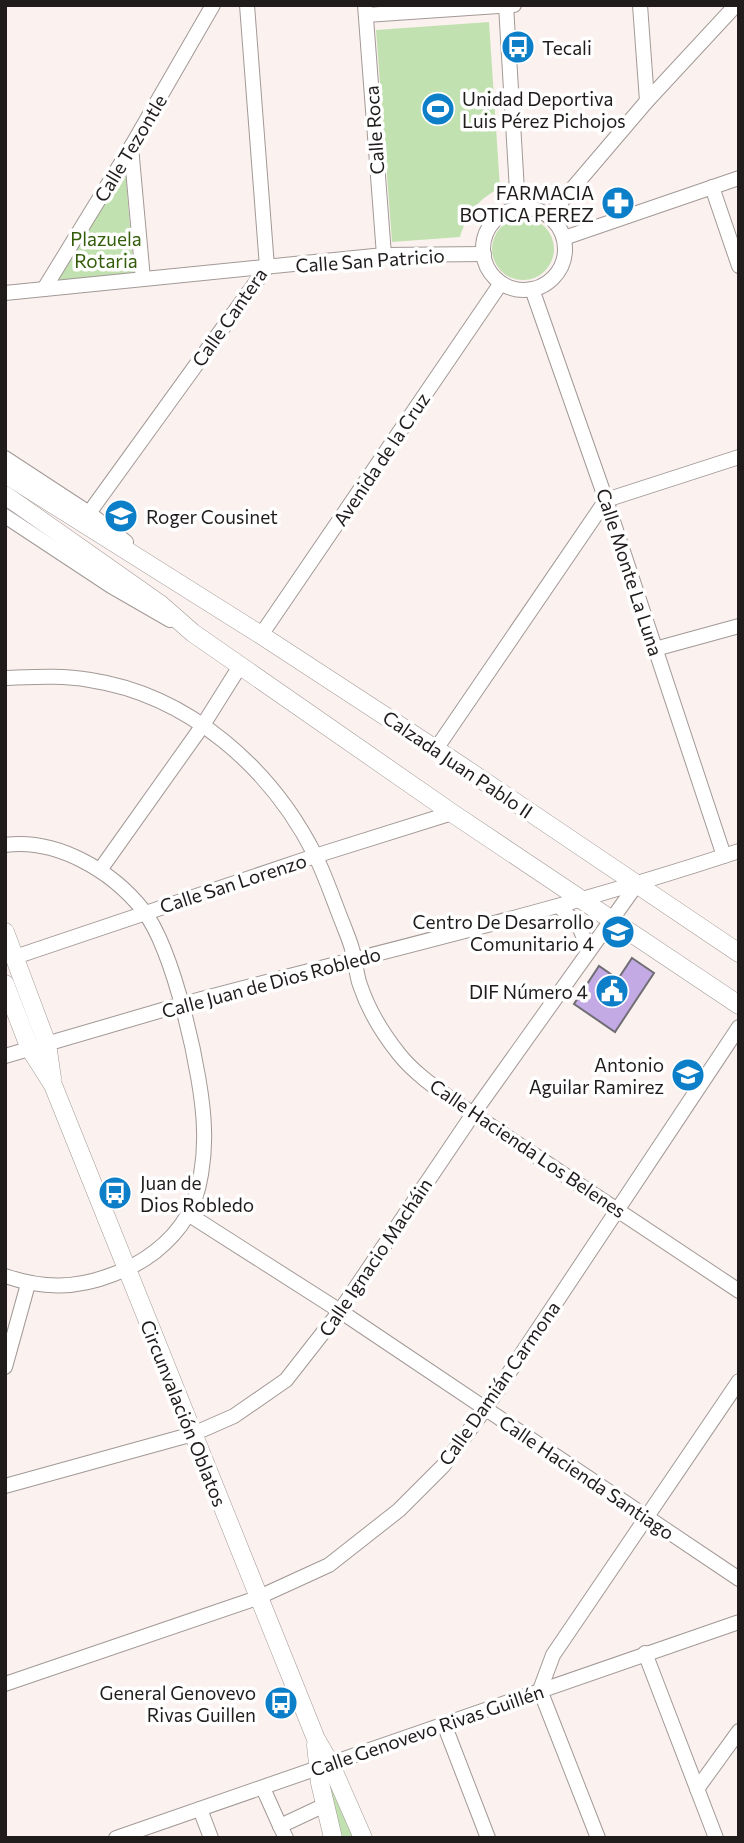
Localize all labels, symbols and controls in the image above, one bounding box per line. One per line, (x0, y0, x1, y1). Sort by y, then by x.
bus stop icon: Tecali (499, 28, 537, 66)
place label: Tecali (542, 36, 592, 59)
street label: Calle Roca (359, 85, 389, 175)
place label: Unidad Deportiva Luis Pérez Pichojos (462, 87, 626, 132)
street label: Calle Tezontle (89, 90, 171, 206)
sports icon: Unidad Deportiva Luis Pérez Pichojos (419, 90, 457, 128)
place label: FARMACIA BOTICA PEREZ (460, 181, 594, 226)
pharmacy icon: FARMACIA BOTICA PEREZ (599, 184, 637, 222)
park label: Plazuela Rotaria (70, 227, 142, 272)
street label: Calle San Patricio (295, 243, 445, 277)
street label: Calle Cantera (187, 263, 271, 371)
street label: Avenida de la Cruz (328, 388, 434, 530)
street label: Calle Monte La Luna (592, 485, 668, 659)
school or university icon: Roger Cousinet (102, 497, 140, 535)
place label: Roger Cousinet (146, 505, 278, 528)
street label: Calzada Juan Pablo II (379, 705, 537, 823)
street label: Calle San Lorenzo (157, 848, 309, 918)
place label: Centro De Desarrollo Comunitario 4 (413, 910, 594, 955)
school or university icon: Centro De Desarrollo Comunitario 4 (599, 913, 637, 951)
street label: Calle Juan de Dios Robledo (159, 942, 383, 1022)
public building icon: DIF Número 4 (593, 972, 631, 1010)
place label: DIF Número 4 (469, 980, 588, 1003)
place label: Antonio Aguilar Ramirez (529, 1053, 664, 1098)
school or university icon: Antonio Aguilar Ramirez (669, 1056, 707, 1094)
street label: Calle Hacienda Los Belenes (426, 1074, 630, 1222)
place label: Juan de Dios Robledo (140, 1171, 254, 1216)
bus stop icon: Juan de Dios Robledo (96, 1174, 134, 1212)
street label: Calle Ignacio Macháin (314, 1174, 436, 1340)
street label: Calle Damián Carmona (434, 1296, 564, 1470)
street label: Circunvalación Oblatos (136, 1316, 232, 1510)
street label: Calle Hacienda Santiago (495, 1410, 679, 1544)
street label: Calle Genovevo Rivas Guillén (307, 1679, 547, 1781)
place label: General Genovevo Rivas Guillen (100, 1681, 256, 1726)
bus stop icon: General Genovevo Rivas Guillen (262, 1684, 300, 1722)

